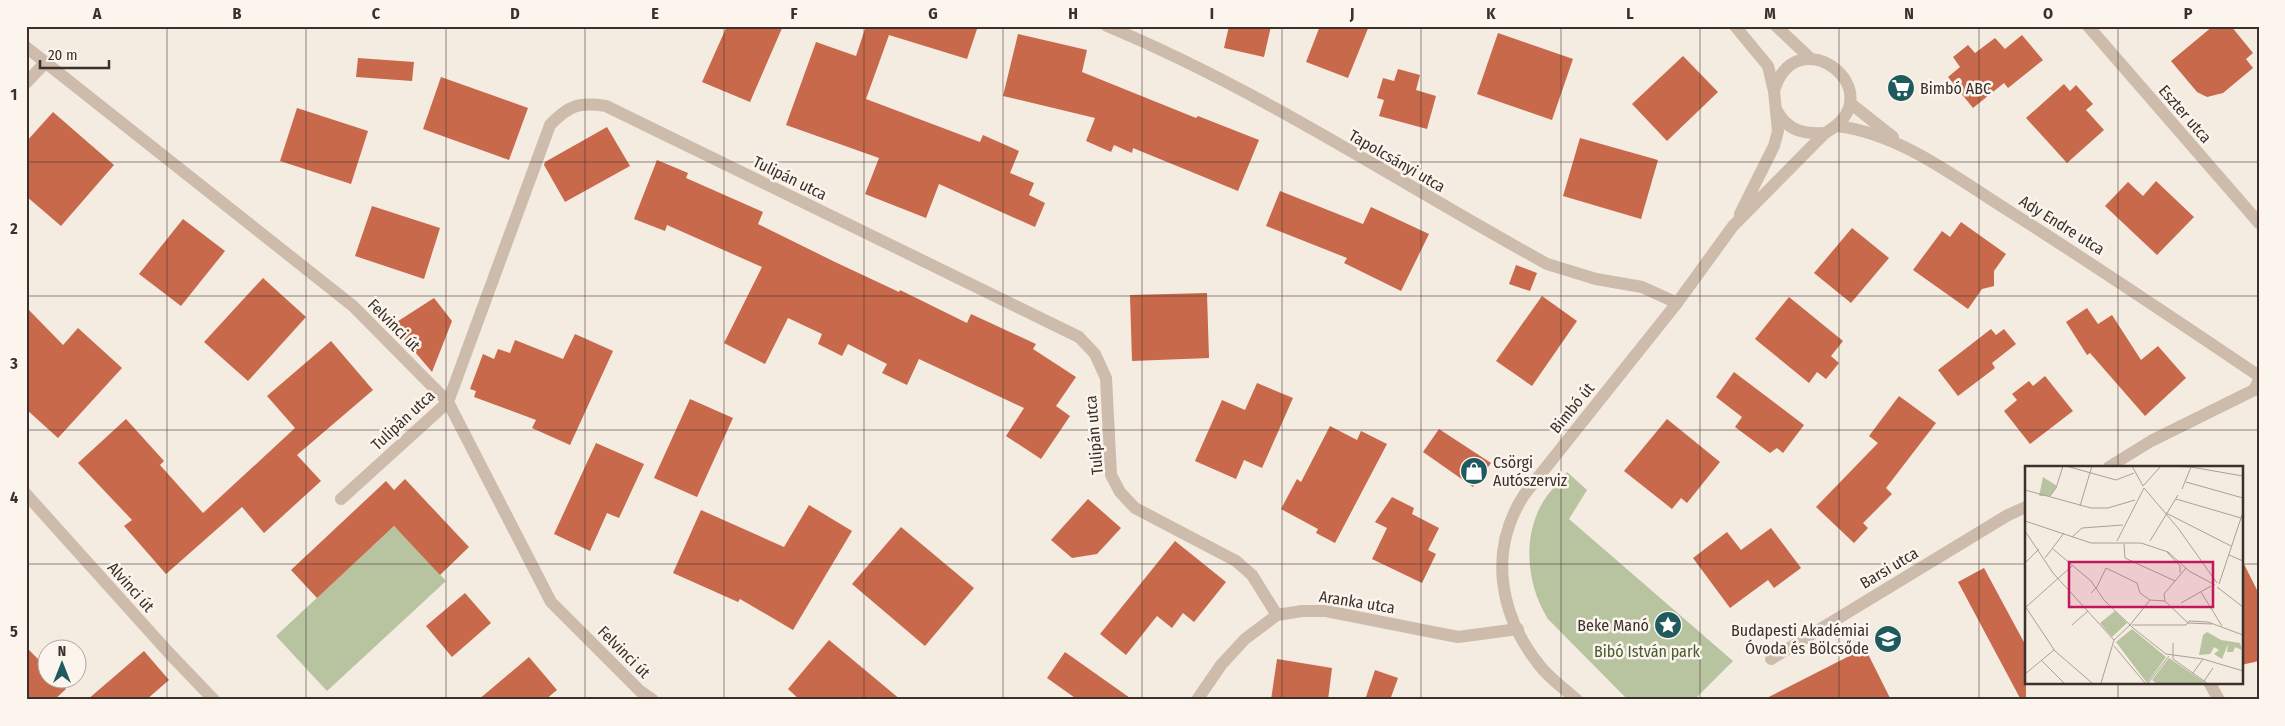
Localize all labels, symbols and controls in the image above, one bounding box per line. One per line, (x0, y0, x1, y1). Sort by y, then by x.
text: A (92, 4, 102, 23)
text: B (233, 4, 242, 23)
text: C (372, 4, 381, 23)
text: D (510, 4, 520, 23)
text: E (651, 4, 659, 23)
text: F (790, 4, 798, 23)
text: G (928, 4, 938, 23)
text: H (1068, 4, 1078, 23)
text: I (1210, 4, 1214, 23)
text: J (1349, 4, 1354, 23)
text: K (1486, 4, 1496, 23)
text: L (1626, 4, 1634, 23)
text: M (1764, 4, 1776, 23)
text: N (1904, 4, 1914, 23)
text: O (2043, 4, 2053, 23)
text: P (2184, 4, 2193, 23)
scale bar (40, 38, 109, 70)
text: 20 m (48, 46, 78, 64)
supermarket icon: Bimbó ABC (1886, 73, 1916, 103)
place label: Bimbó ABC (1920, 79, 1991, 98)
street label: Eszter utca (2155, 81, 2215, 147)
text: 1 (11, 85, 17, 104)
street label: Tapolcsányi utca (1345, 126, 1449, 196)
street label: Tulipán utca (750, 152, 830, 204)
street label: Ady Endre utca (2016, 191, 2108, 259)
text: 2 (9, 219, 18, 238)
street label: Felvinci út (364, 295, 425, 356)
text: 3 (9, 354, 18, 373)
street label: Bimbó út (1546, 378, 1599, 437)
street label: Tulipán utca (367, 386, 439, 454)
street label: Tulipán utca (1081, 394, 1107, 476)
place label: Csörgi Autószerviz (1493, 453, 1567, 490)
shop icon: Csörgi Autószerviz (1459, 456, 1489, 486)
inset map (2025, 466, 2242, 684)
text: 4 (10, 488, 18, 507)
street label: Barsi utca (1856, 543, 1922, 593)
street label: Alvinci út (104, 558, 159, 616)
street label: Aranka utca (1318, 587, 1396, 617)
place icon: Beke Manó (1653, 610, 1683, 640)
place label: Beke Manó (1577, 616, 1649, 635)
place label: Budapesti Akadémiai Óvoda és Bölcsőde (1731, 621, 1869, 658)
text: 5 (10, 622, 18, 641)
street label: Felvinci út (594, 622, 655, 683)
school or university icon: Budapesti Akadémiai Óvoda és Bölcsőde (1873, 624, 1903, 654)
north arrow (38, 638, 88, 688)
park label: Bibó István park (1594, 642, 1700, 661)
text: N (58, 643, 66, 660)

